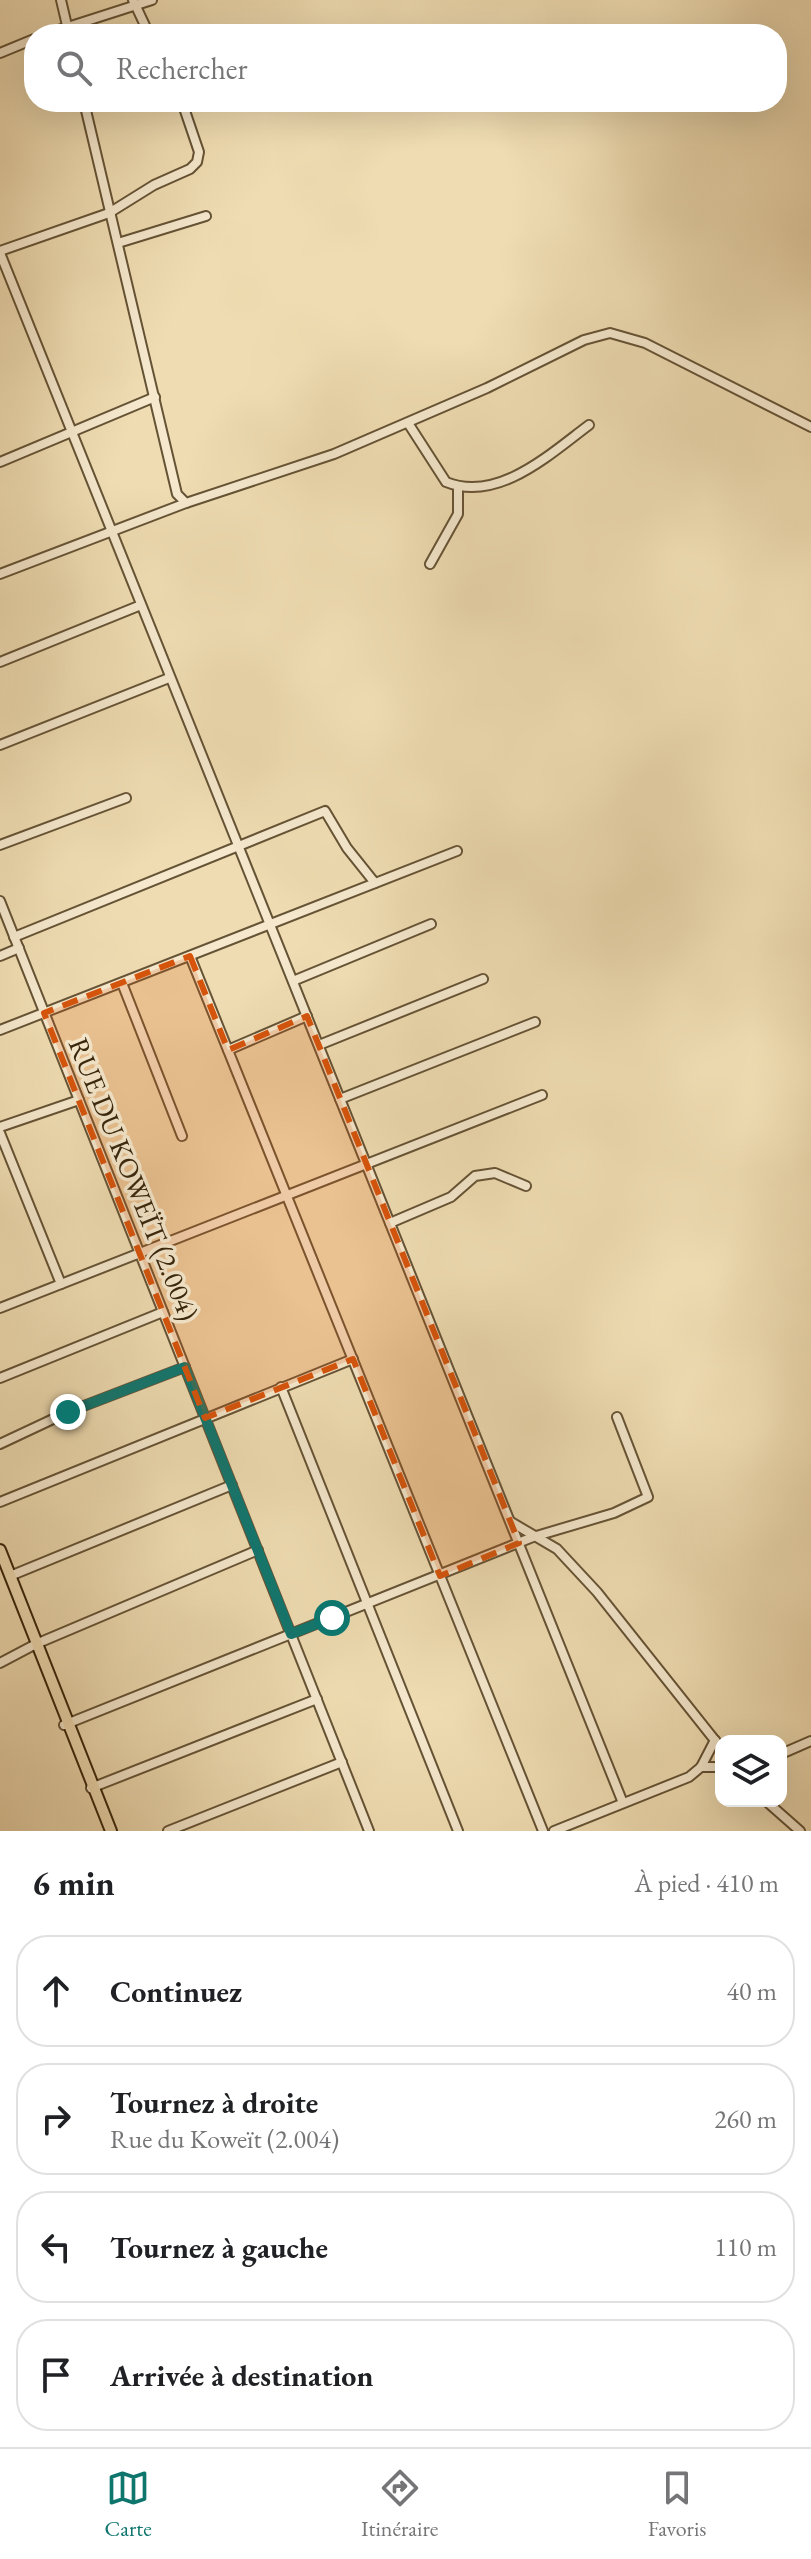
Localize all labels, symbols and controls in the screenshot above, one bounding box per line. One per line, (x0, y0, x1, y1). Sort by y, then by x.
search box (24, 24, 787, 112)
icon: search (52, 46, 96, 90)
text: Rechercher (116, 49, 248, 88)
street label: RUE DU KOWEÏT (2.004) (61, 1032, 207, 1326)
route end (50, 1394, 86, 1430)
route start (314, 1600, 350, 1636)
map controls (715, 1735, 787, 1807)
button: layers (715, 1735, 787, 1807)
text: 6 min (32, 1861, 115, 1905)
text: À pied · 410 m (634, 1866, 779, 1900)
icon: ahead (34, 1969, 78, 2013)
text: Continuez (110, 1972, 242, 2011)
text: 40 m (727, 1974, 777, 2008)
text: Tournez à droite (110, 2083, 318, 2122)
icon: right (34, 2097, 78, 2141)
text: 260 m (714, 2102, 777, 2136)
text: Rue du Koweït (2.004) (110, 2122, 339, 2156)
icon: left (34, 2225, 78, 2269)
text: Tournez à gauche (110, 2228, 328, 2267)
text: 110 m (714, 2230, 777, 2264)
icon: arrive (34, 2353, 78, 2397)
text: Arrivée à destination (110, 2356, 373, 2395)
tab: Carte (105, 2466, 152, 2543)
tab: Itinéraire (361, 2466, 438, 2543)
tab: Favoris (648, 2466, 706, 2543)

